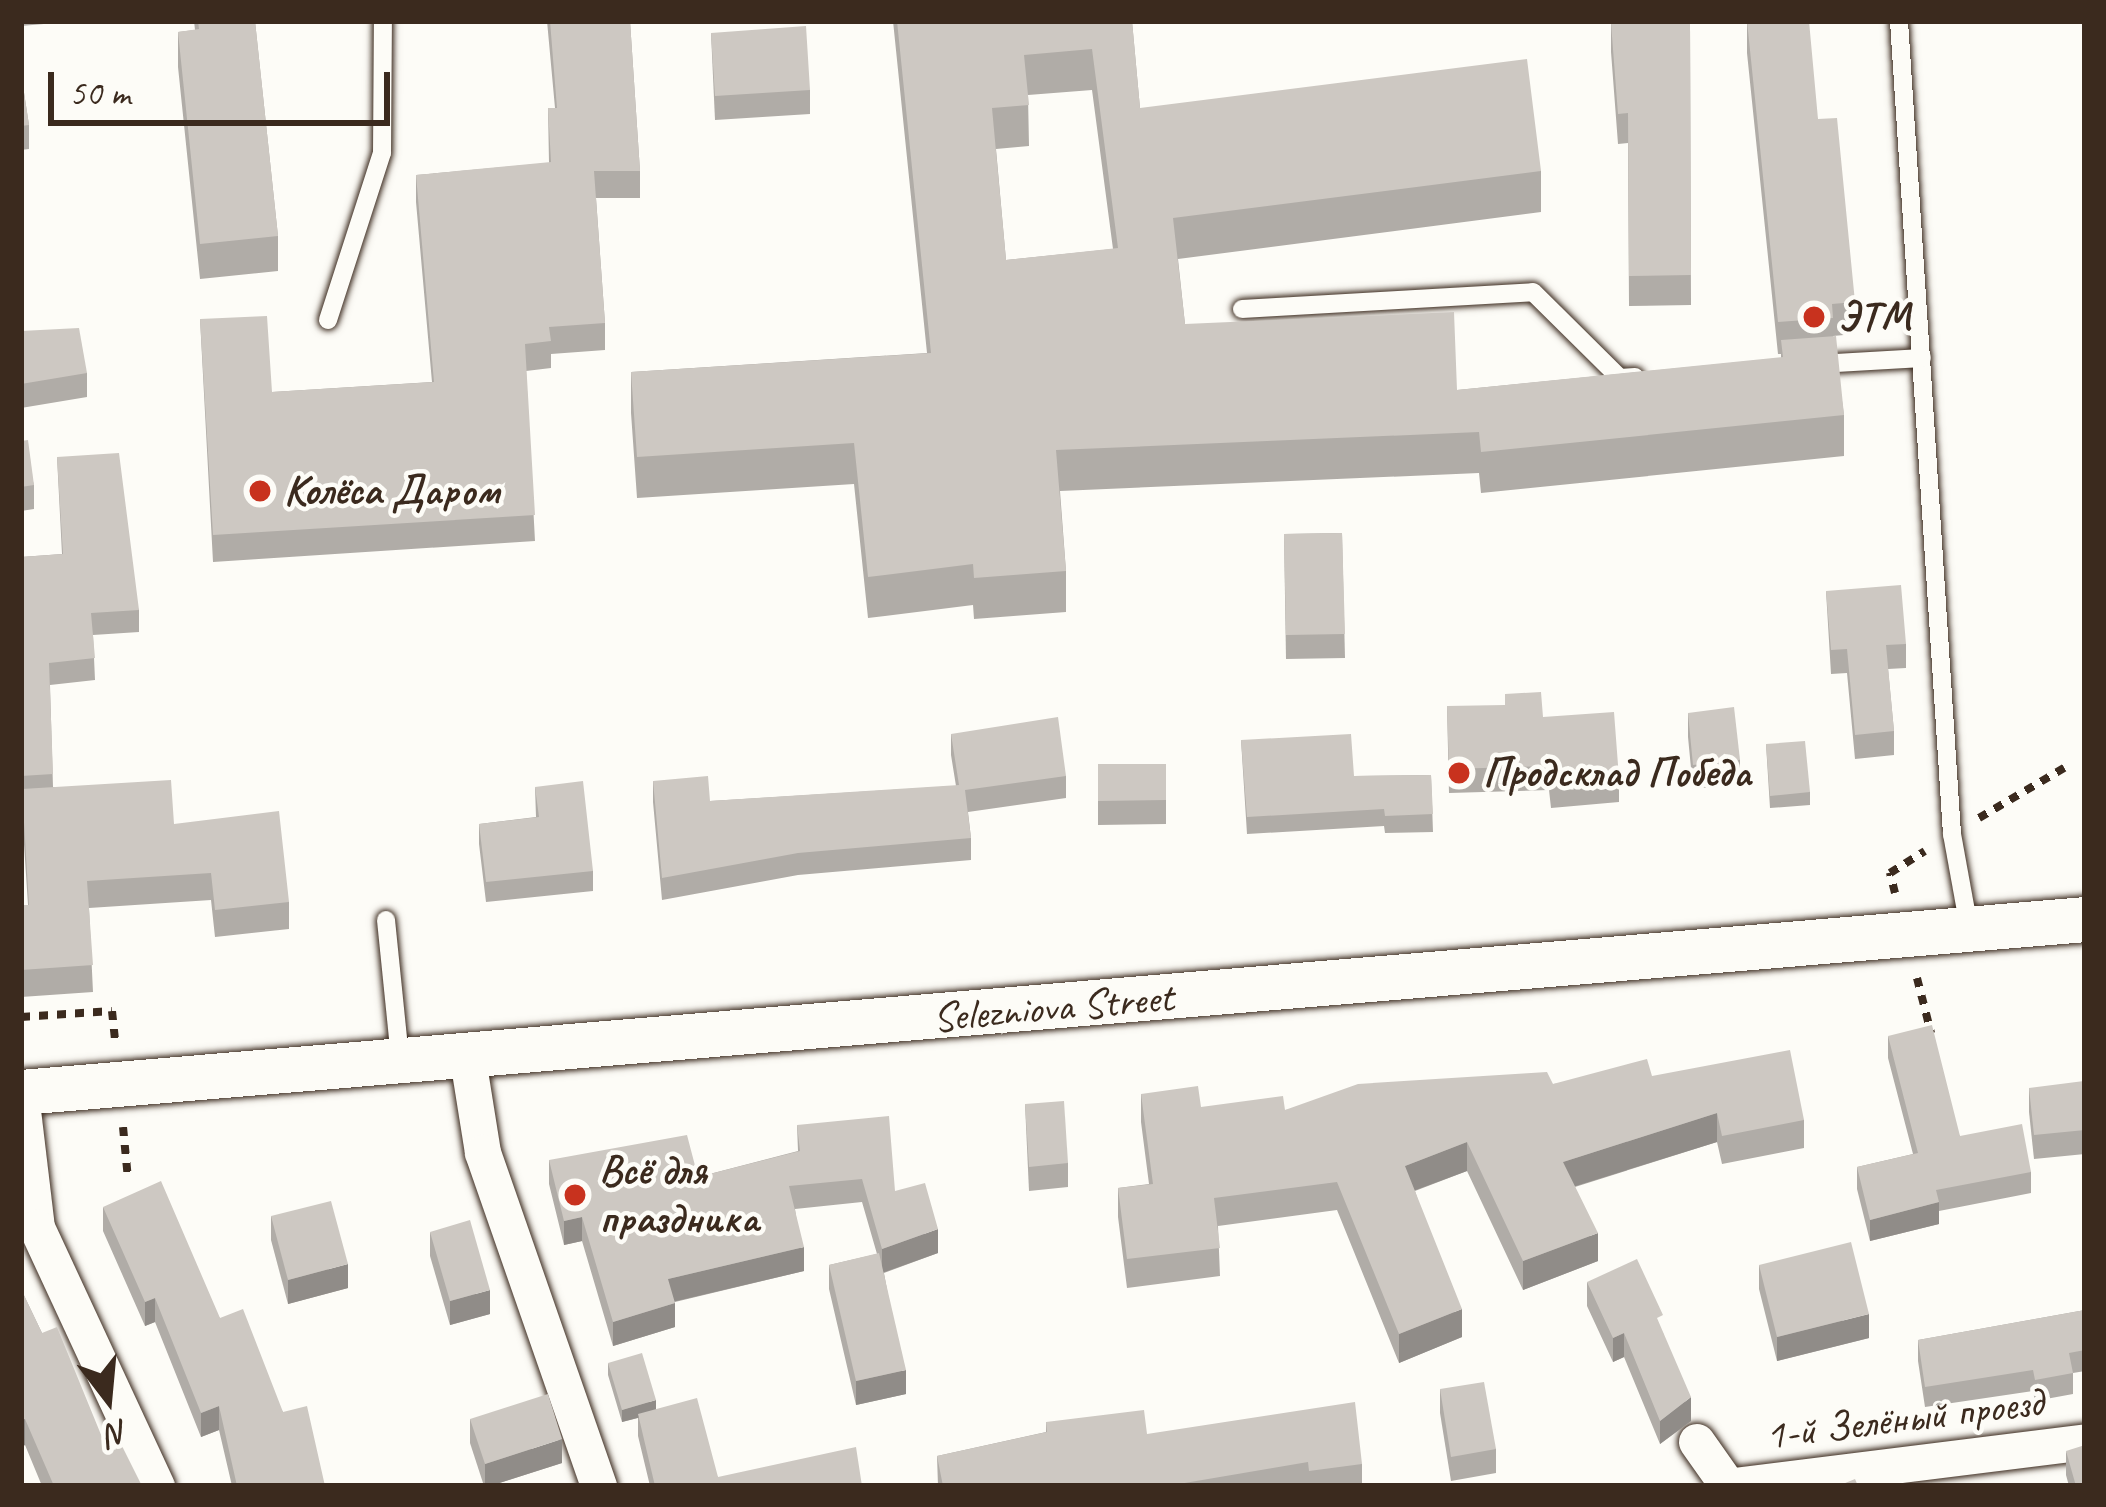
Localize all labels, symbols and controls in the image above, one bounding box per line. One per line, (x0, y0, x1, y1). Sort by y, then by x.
scale bar (54, 48, 396, 122)
text: 50 m (69, 70, 130, 116)
place label: ЭТМ (1838, 292, 1912, 342)
marker: ЭТМ (1801, 304, 1827, 330)
place label: Колёса Даром (284, 466, 500, 516)
marker: Колёса Даром (247, 478, 273, 504)
place label: Продсклад Победа (1483, 748, 1751, 798)
marker: Продсклад Победа (1446, 760, 1472, 786)
street label: Selezniova Street (930, 972, 1176, 1044)
place label: Всё для праздника (599, 1146, 758, 1244)
marker: Всё для праздника (562, 1182, 588, 1208)
north arrow (48, 1339, 168, 1459)
street label: 1-й Зелёный проезд (1762, 1377, 2046, 1461)
text: N (102, 1411, 134, 1457)

